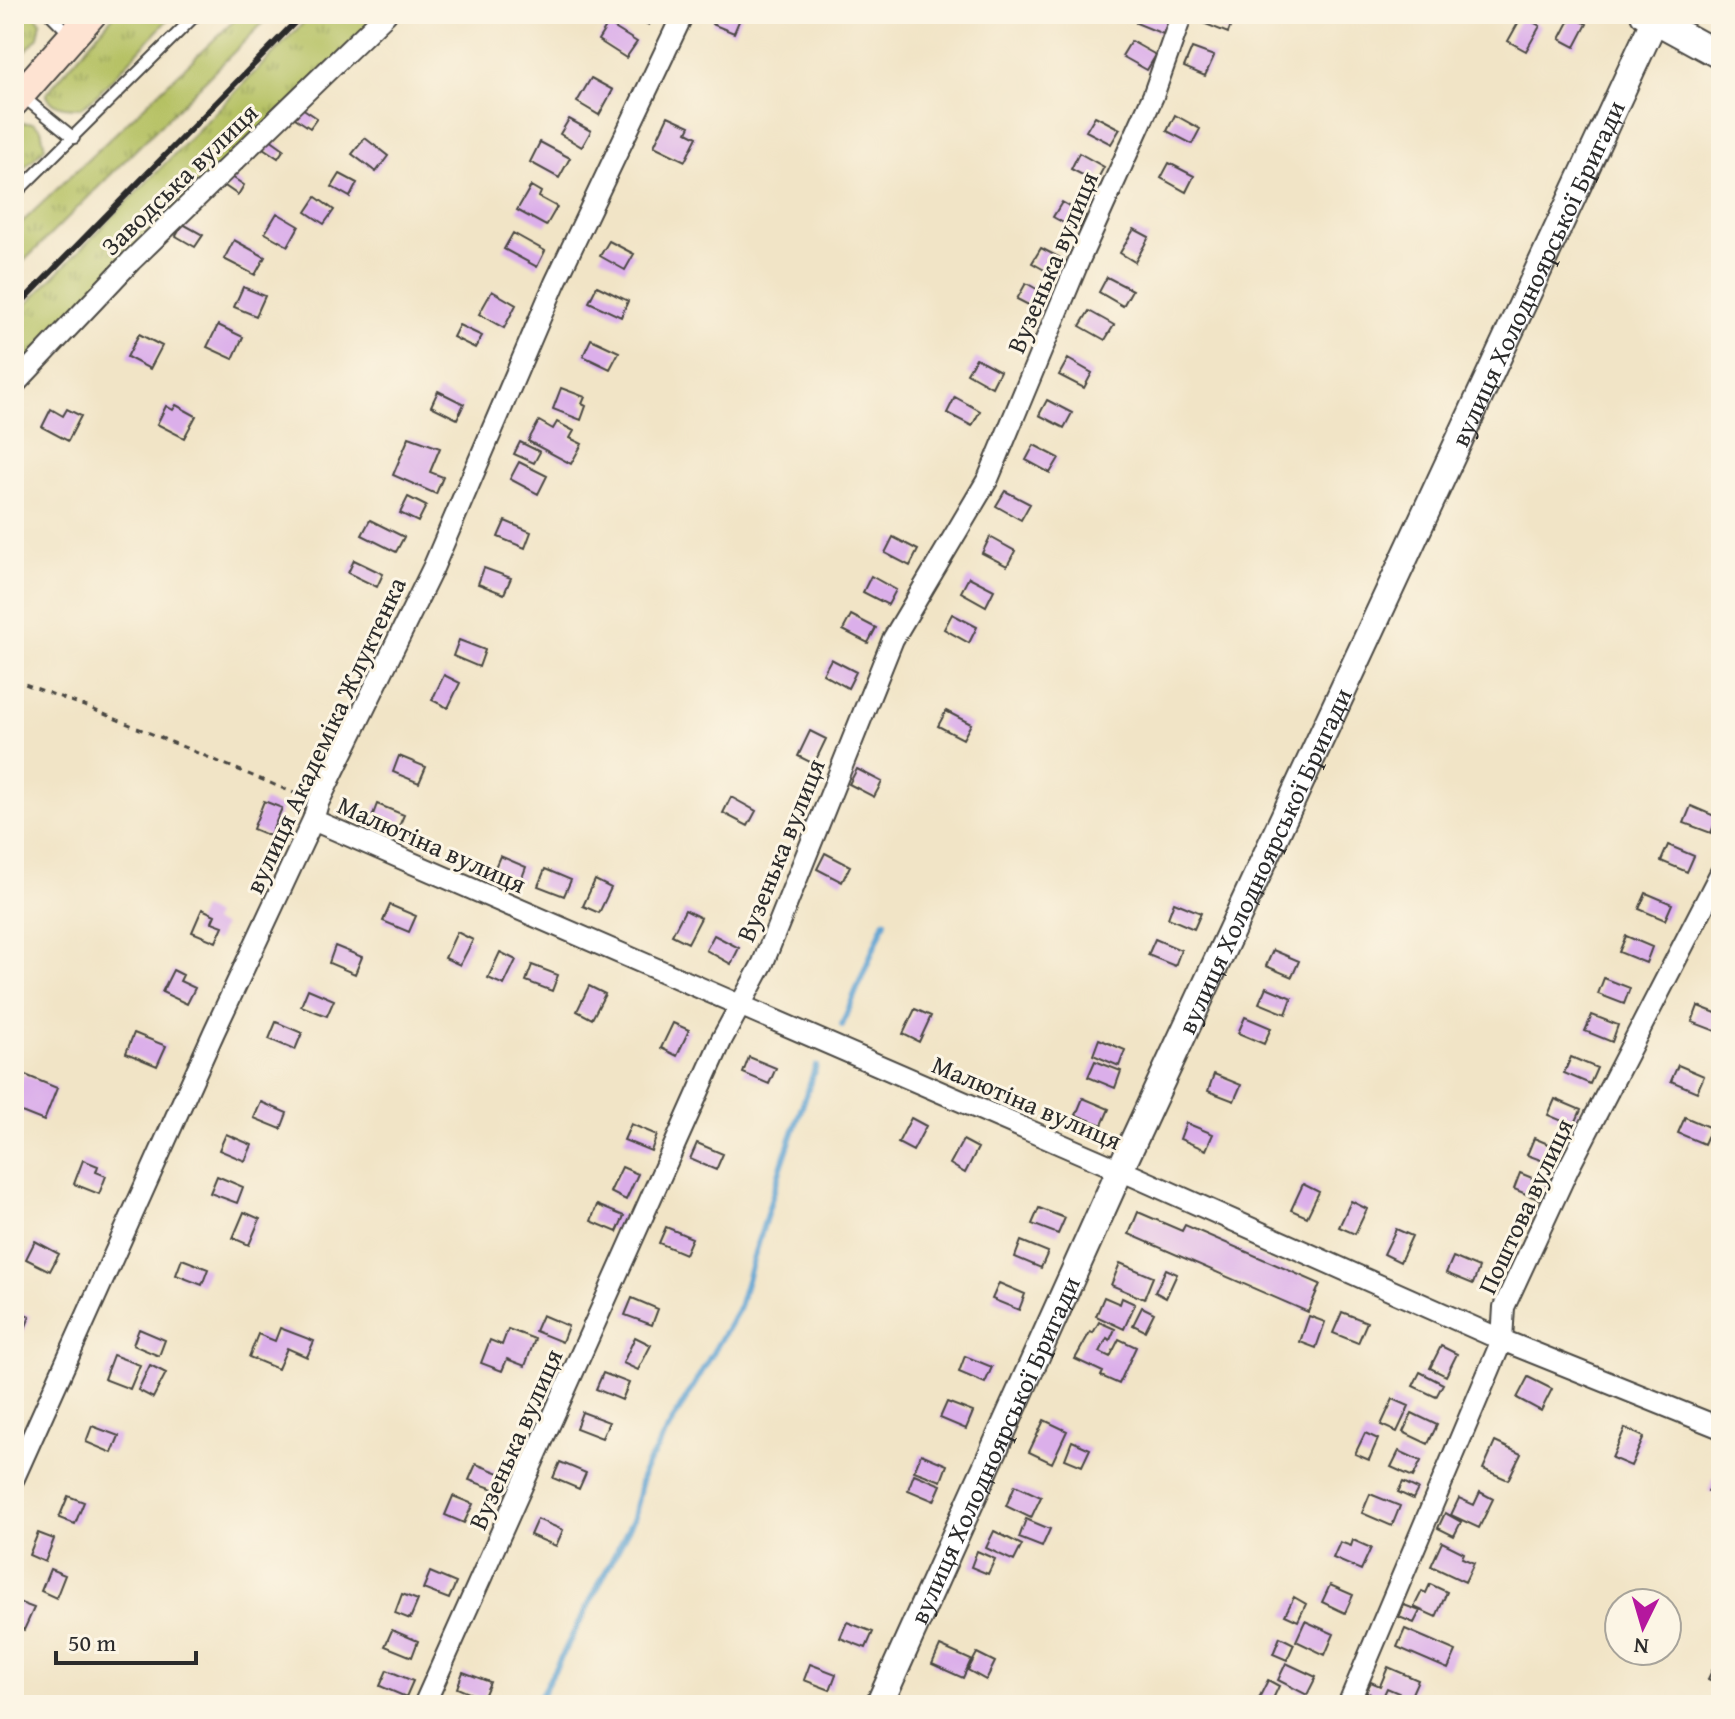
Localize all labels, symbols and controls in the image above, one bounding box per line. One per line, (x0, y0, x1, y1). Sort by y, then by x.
street label: вулиця Холодноярської Бригади (1440, 93, 1634, 452)
street label: Заводська вулиця (92, 94, 266, 264)
street label: Вузенька вулиця (996, 165, 1108, 359)
street label: вулиця Академіка Жлуктенка (234, 570, 416, 900)
street label: вулиця Холодноярської Бригади (1167, 681, 1361, 1040)
street label: Вузенька вулиця (726, 753, 834, 947)
street label: Малютіна вулиця (332, 785, 532, 903)
street label: Малютіна вулиця (926, 1044, 1128, 1160)
street label: Поштова вулиця (1467, 1112, 1583, 1300)
street label: вулиця Холодноярської Бригади (899, 1269, 1089, 1630)
street label: Вузенька вулиця (458, 1342, 572, 1536)
north arrow (1603, 1587, 1683, 1667)
scale bar (56, 1615, 196, 1665)
text: 50 m (68, 1625, 116, 1660)
text: N (1632, 1630, 1650, 1664)

